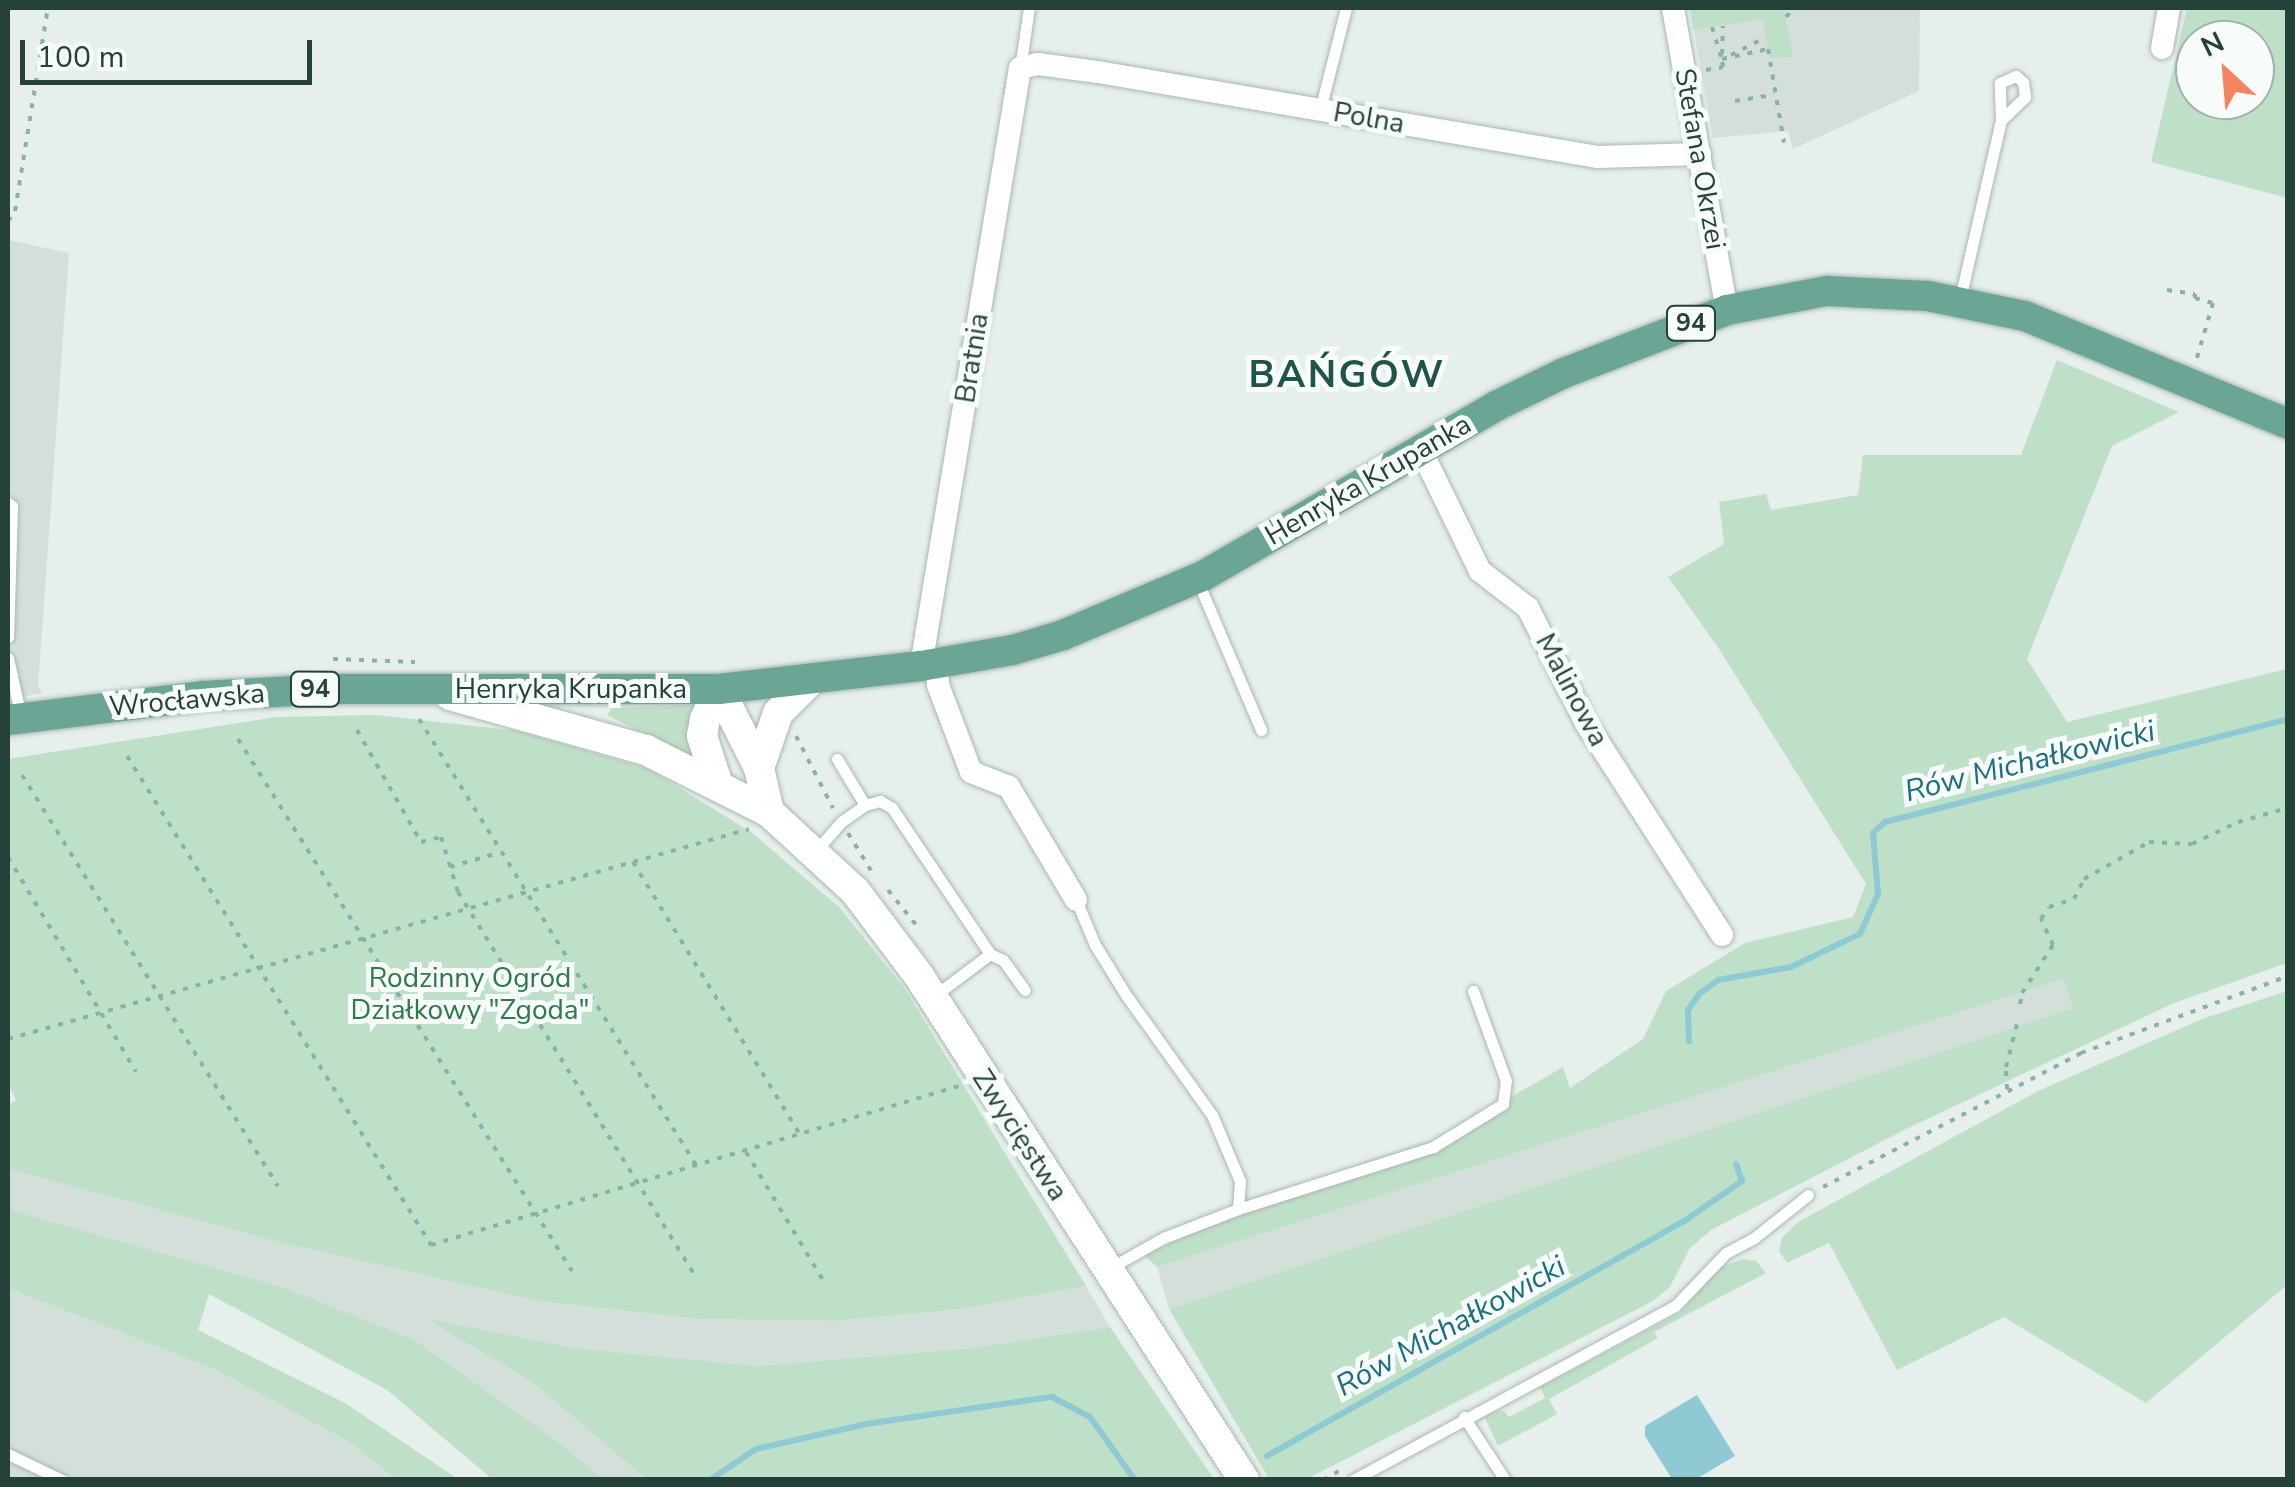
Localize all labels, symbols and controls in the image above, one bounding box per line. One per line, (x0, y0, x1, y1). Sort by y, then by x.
scale bar (25, 20, 318, 82)
north arrow (2175, 20, 2275, 120)
text: N (2195, 23, 2230, 67)
text: 100 m (37, 37, 124, 78)
street label: Stefana Okrzei (1668, 66, 1732, 252)
street label: Polna (1331, 95, 1407, 141)
road number: 94 (1666, 303, 1716, 343)
street label: Bratnia (948, 311, 996, 405)
district label: BAŃGÓW (1248, 352, 1446, 398)
street label: Henryka Krupanka (1259, 407, 1477, 553)
street label: Malinowa (1528, 628, 1616, 752)
road number: 94 (290, 669, 340, 709)
street label: Henryka Krupanka (455, 672, 687, 706)
street label: Wrocławska (108, 676, 266, 724)
water label: Rów Michałkowicki (1901, 714, 2159, 810)
park label: Rodzinny Ogród Działkowy "Zgoda" (350, 961, 590, 1027)
street label: Zwycięstwa (965, 1063, 1075, 1207)
water label: Rów Michałkowicki (1330, 1249, 1572, 1405)

